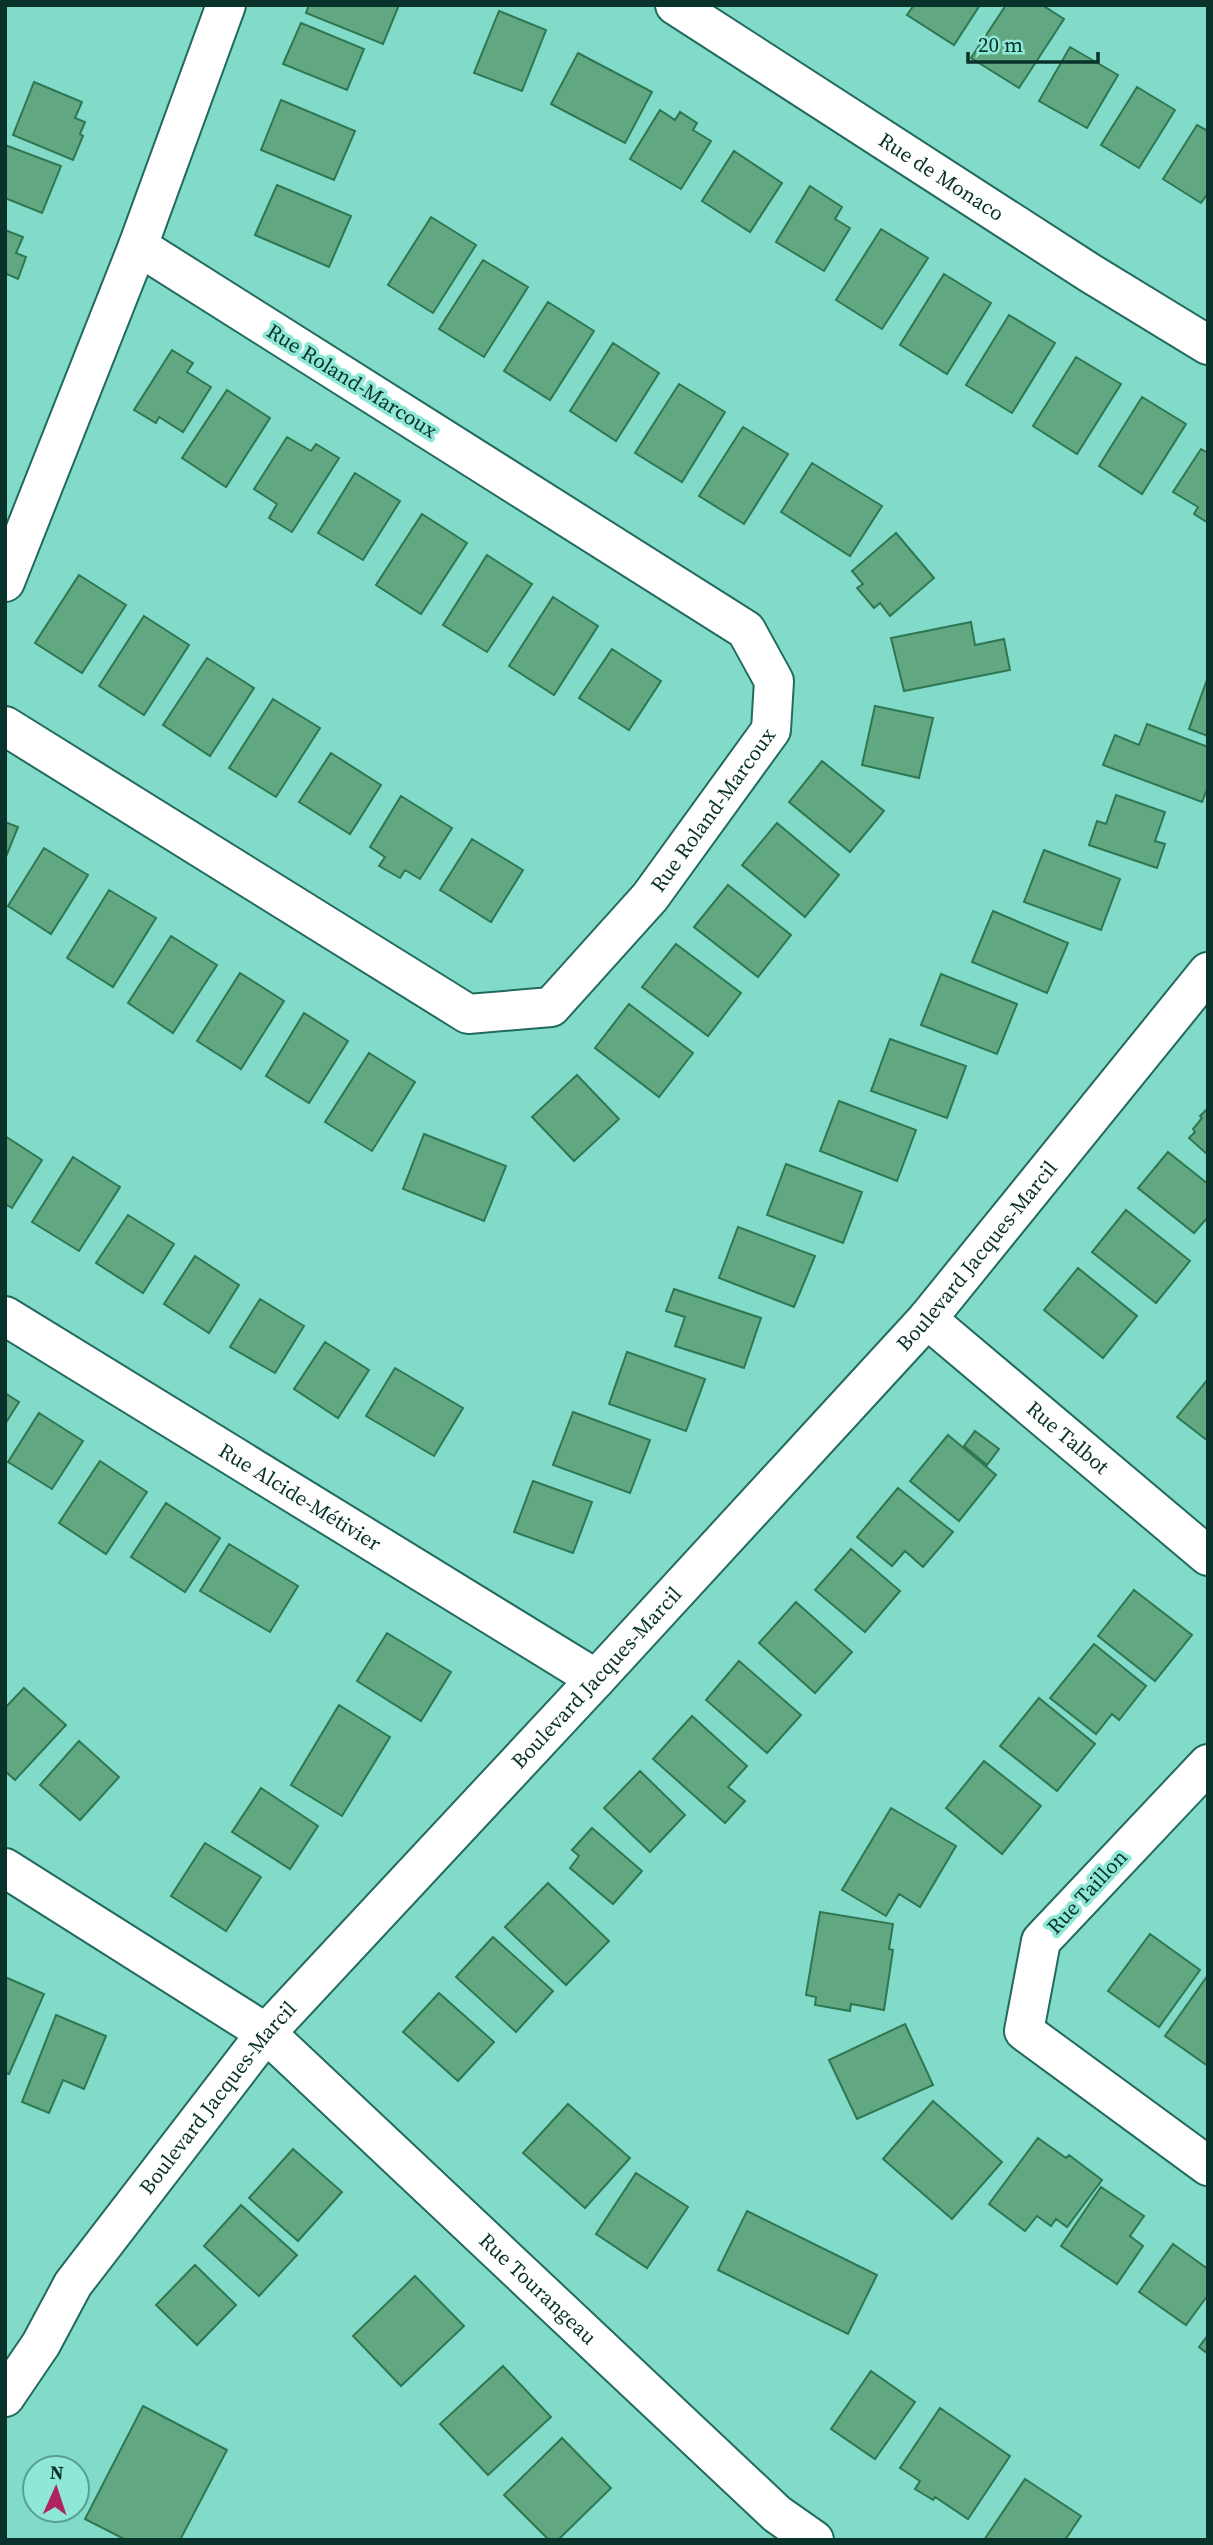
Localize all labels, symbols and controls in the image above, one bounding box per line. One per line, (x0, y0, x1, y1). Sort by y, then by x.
scale bar (968, 21, 1098, 65)
text: 20 m (978, 30, 1023, 59)
street label: Rue de Monaco (873, 125, 1010, 228)
street label: Rue Roland-Marcoux (261, 316, 443, 445)
street label: Rue Roland-Marcoux (643, 722, 782, 898)
street label: Boulevard Jacques-Marcil (890, 1154, 1064, 1357)
street label: Rue Talbot (1020, 1394, 1116, 1481)
street label: Rue Alcide-Métivier (213, 1436, 387, 1558)
street label: Boulevard Jacques-Marcil (505, 1580, 688, 1775)
street label: Rue Taillon (1040, 1843, 1134, 1940)
street label: Boulevard Jacques-Marcil (132, 1994, 303, 2200)
street label: Rue Tourangeau (473, 2226, 603, 2351)
north arrow (21, 2454, 91, 2524)
text: N (49, 2459, 65, 2485)

